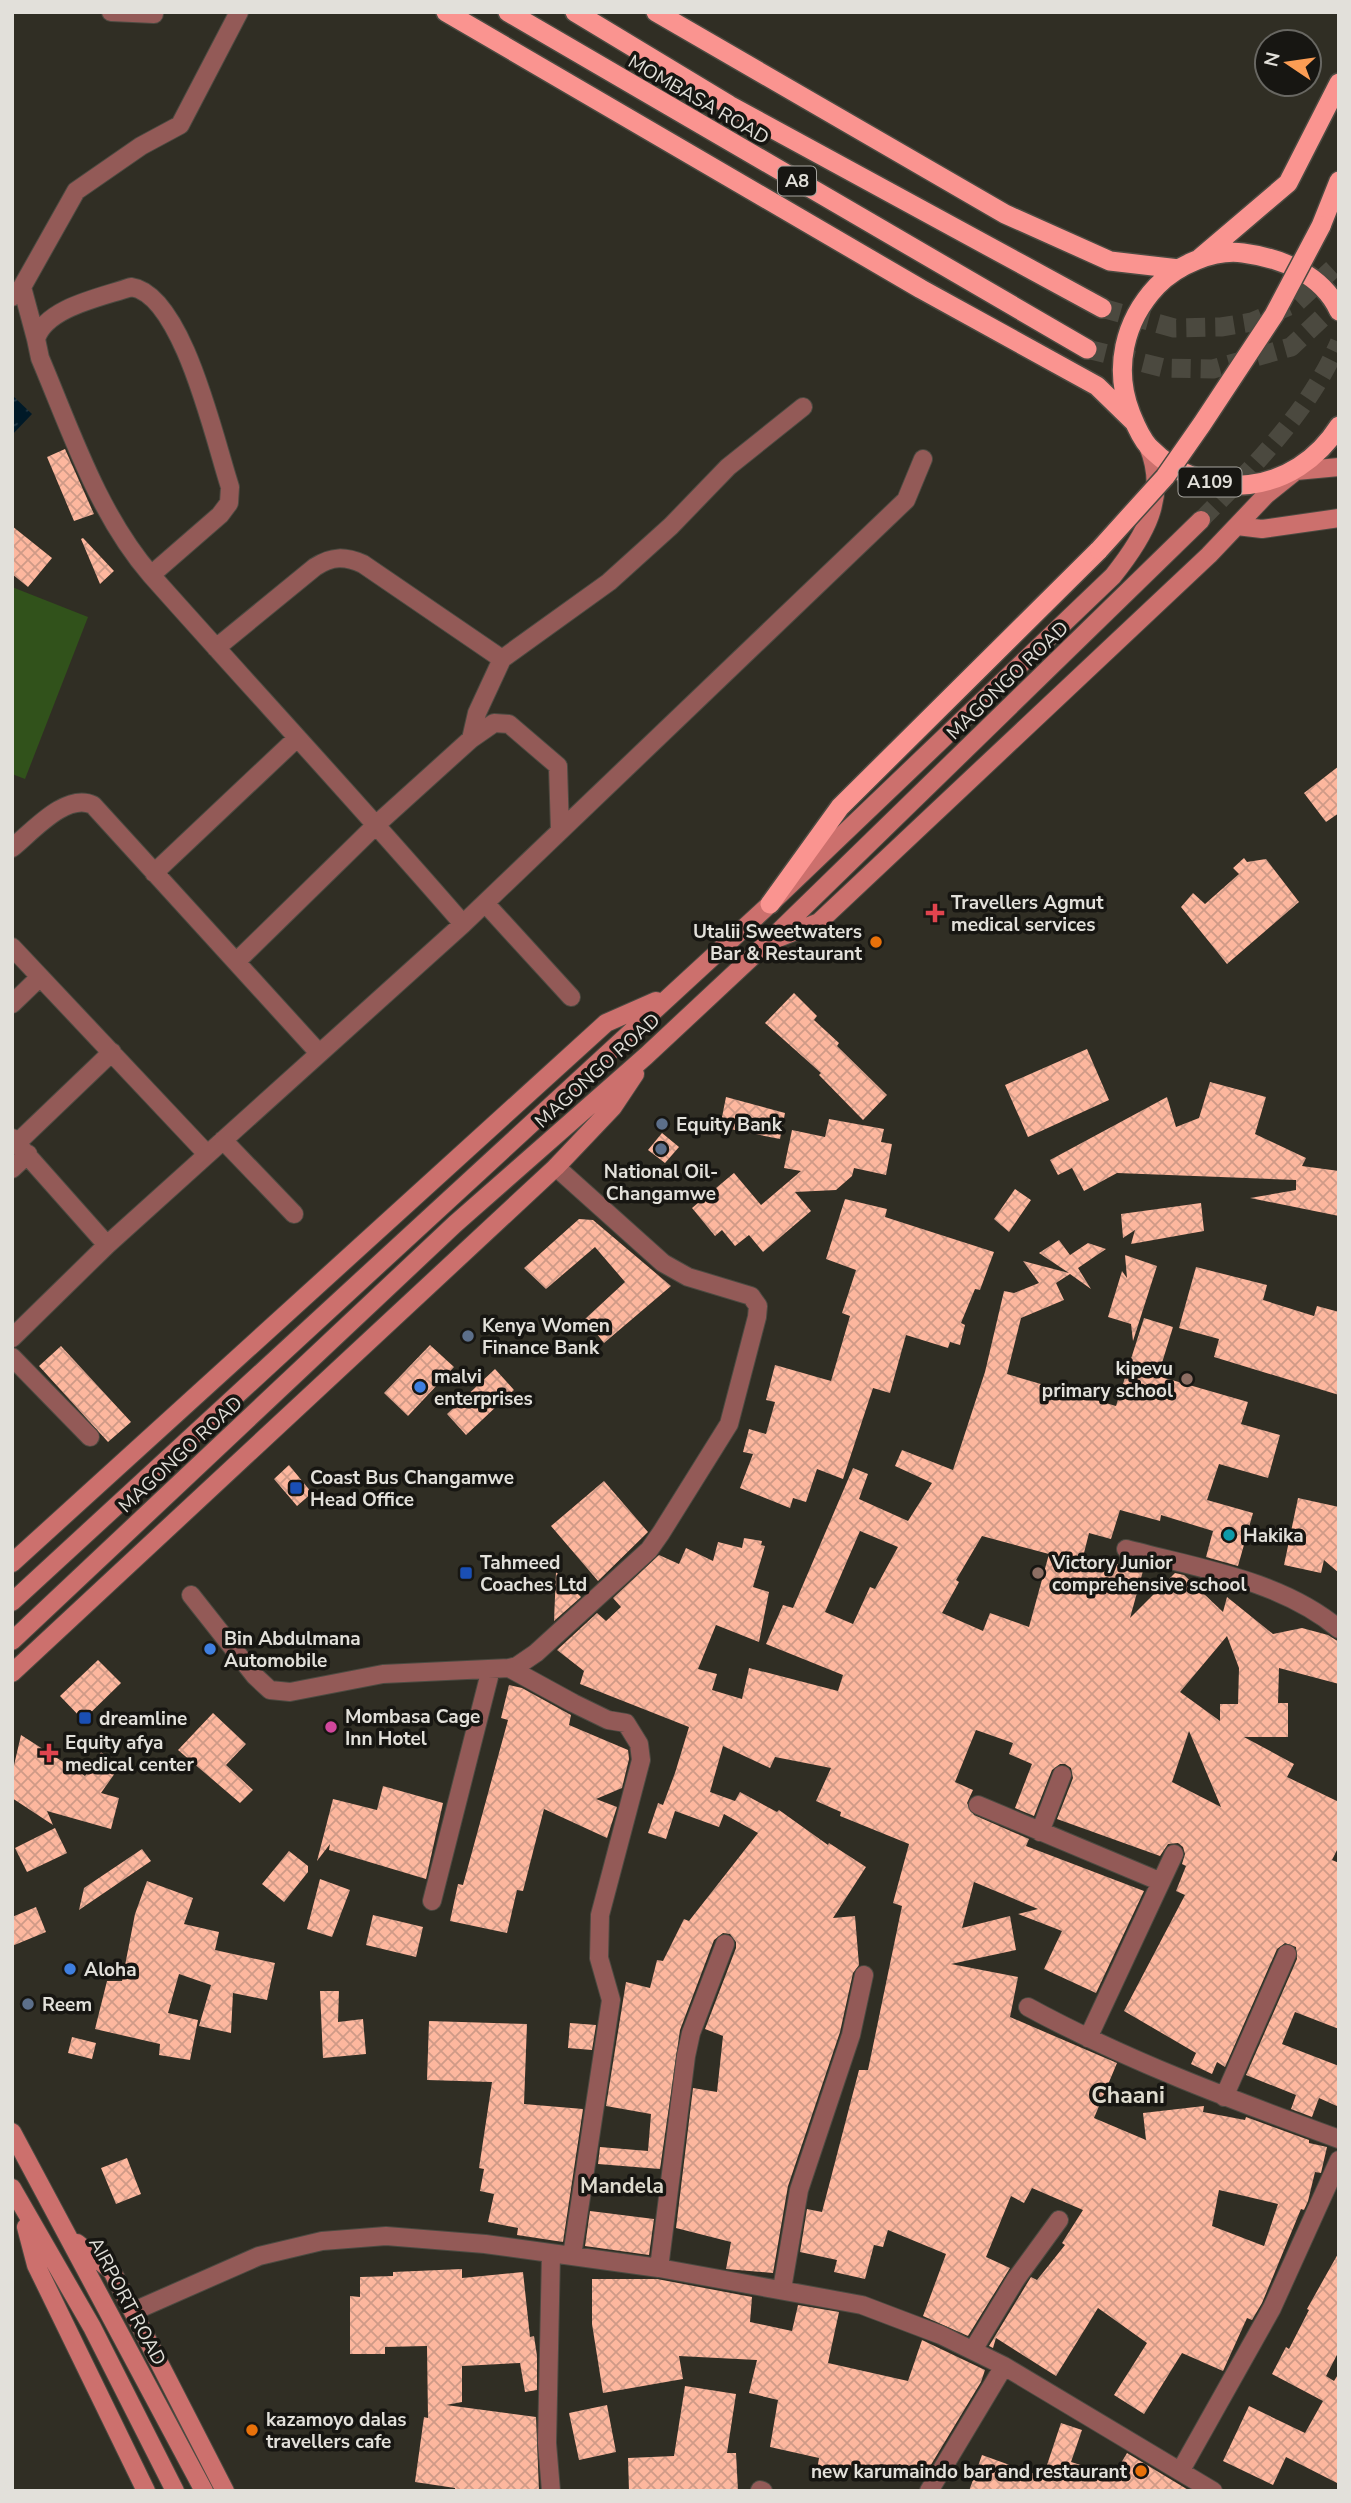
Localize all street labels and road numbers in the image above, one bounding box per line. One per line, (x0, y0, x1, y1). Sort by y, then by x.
street label: MOMBASA ROAD (623, 49, 774, 151)
road number: A8 (778, 166, 816, 196)
road number: A109 (1178, 468, 1242, 496)
street label: MAGONGO ROAD (941, 616, 1074, 746)
street label: MAGONGO ROAD (529, 1007, 666, 1134)
street label: MAGONGO ROAD (113, 1391, 248, 1519)
street label: AIRPORT ROAD (82, 2233, 172, 2370)

